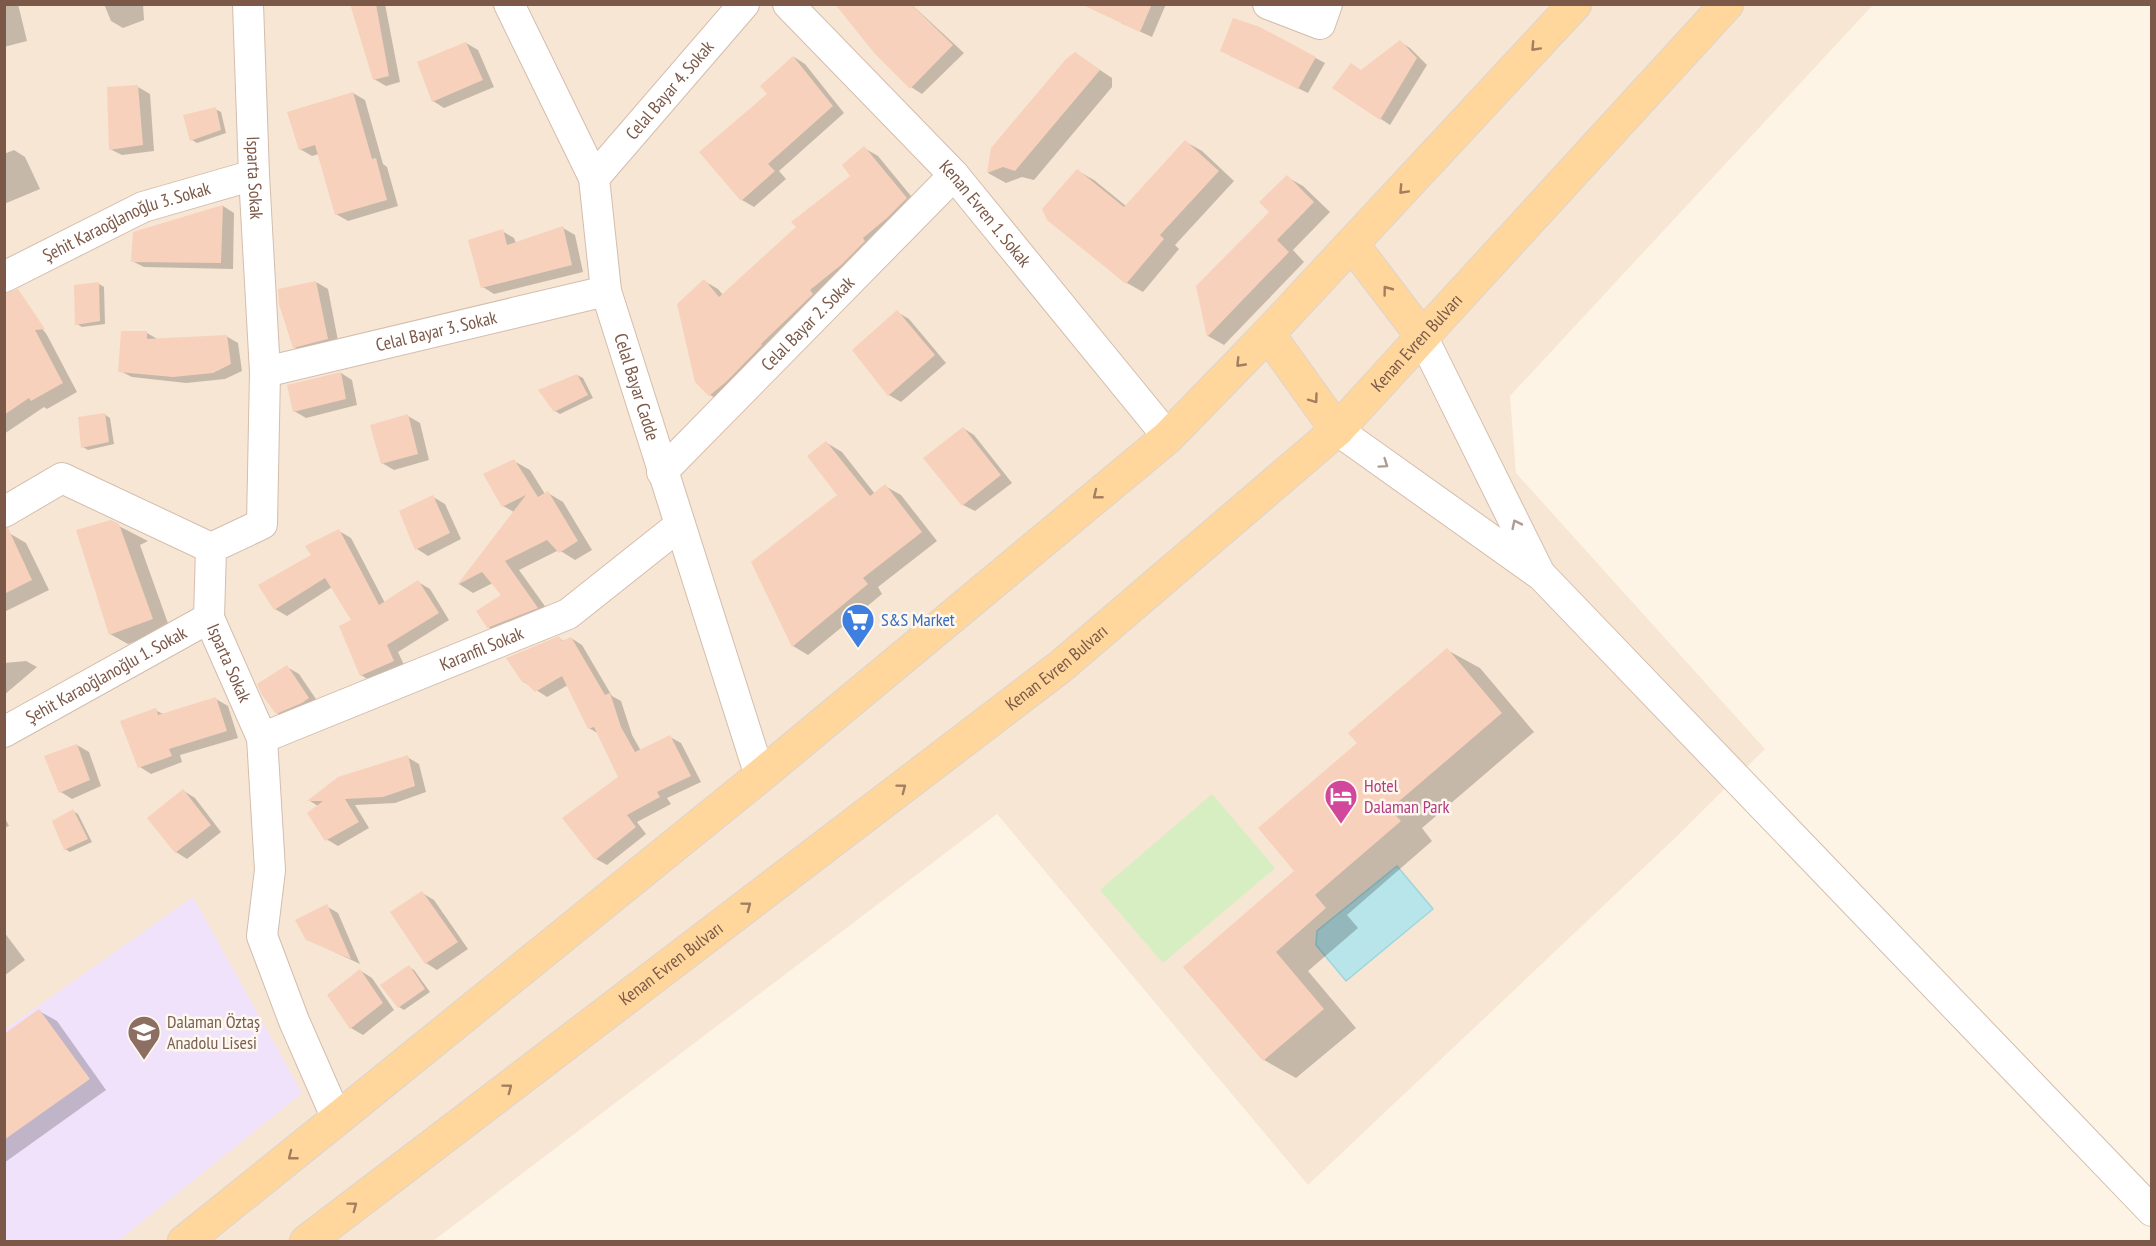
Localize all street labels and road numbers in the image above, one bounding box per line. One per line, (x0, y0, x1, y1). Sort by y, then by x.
street label: Celal Bayar 4. Sokak (620, 35, 718, 144)
street label: Isparta Sokak (242, 136, 268, 220)
street label: Kenan Evren 1. Sokak (935, 155, 1036, 272)
street label: Şehit Karaoğlanoğlu 3. Sokak (39, 176, 213, 267)
street label: Celal Bayar 2. Sokak (756, 271, 859, 375)
street label: Kenan Evren Bulvarı (1366, 289, 1467, 396)
street label: Celal Bayar 3. Sokak (373, 305, 499, 356)
street label: Celal Bayar Cadde (609, 330, 665, 443)
street label: Kenan Evren Bulvarı (1001, 619, 1112, 716)
street label: Isparta Sokak (202, 620, 257, 706)
street label: Şehit Karaoğlanoğlu 1. Sokak (22, 621, 191, 729)
street label: Karanfil Sokak (436, 621, 527, 676)
street label: Kenan Evren Bulvarı (614, 916, 727, 1010)

